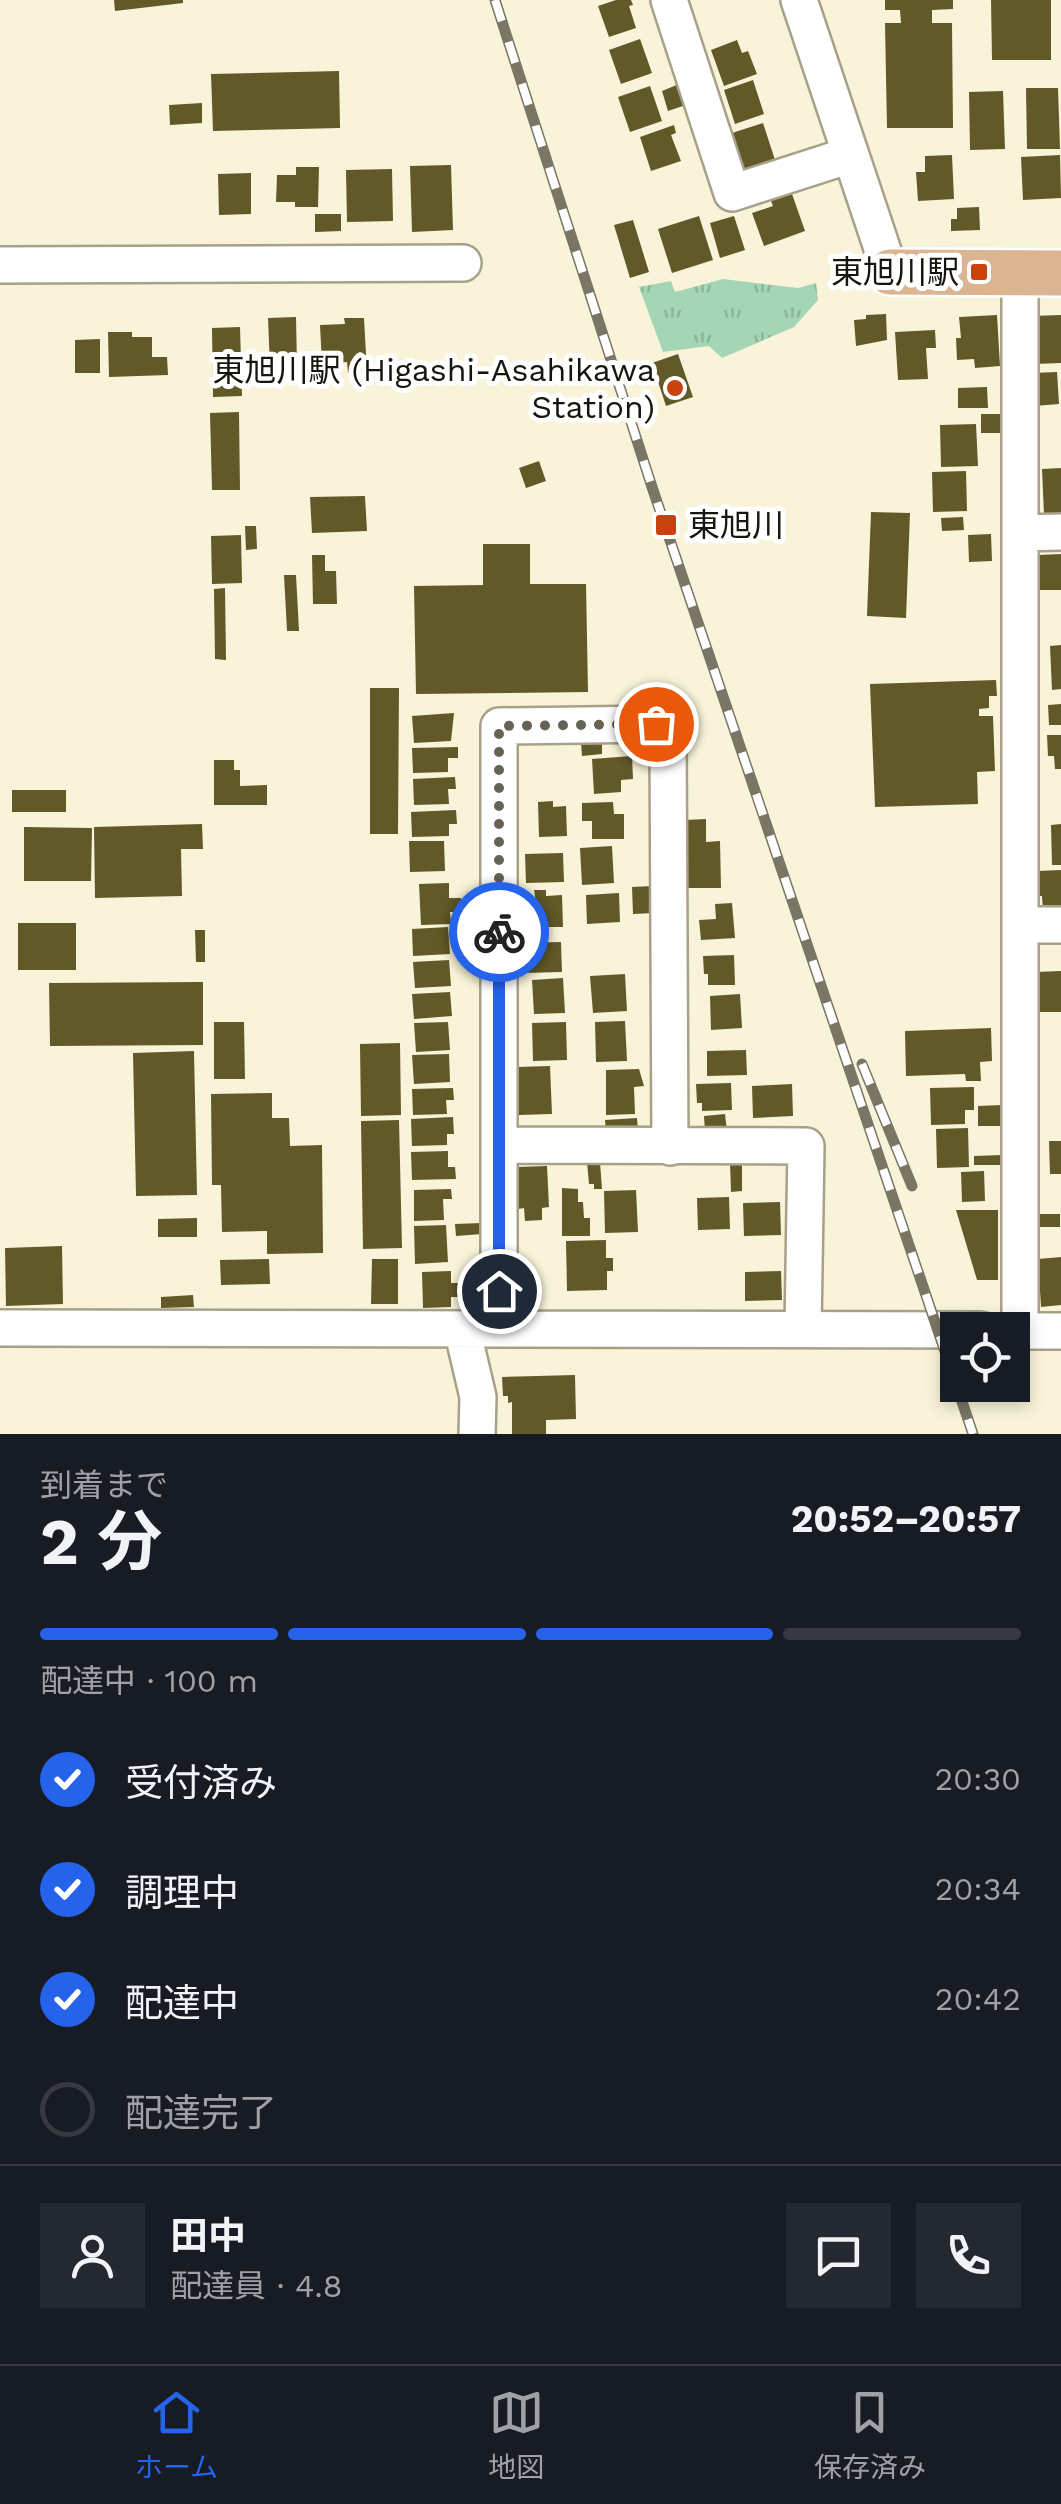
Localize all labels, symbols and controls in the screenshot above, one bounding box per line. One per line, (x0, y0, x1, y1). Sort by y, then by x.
place label: 東旭川駅 (831, 253, 959, 291)
marker: 東旭川駅 (968, 261, 990, 283)
place label: 東旭川駅 (Higashi-Asahikawa Station) (213, 351, 655, 426)
marker: 東旭川駅 (Higashi-Asahikawa Station) (664, 377, 686, 399)
place label: 東旭川 (688, 506, 784, 544)
marker: 東旭川 (653, 512, 679, 538)
pin (614, 682, 699, 767)
icon: bag (629, 697, 684, 752)
courier (449, 882, 549, 982)
icon: bike (472, 905, 527, 960)
pin (457, 1249, 542, 1334)
icon: home (472, 1264, 527, 1319)
map controls (940, 1312, 1030, 1402)
button: locate (940, 1312, 1030, 1402)
text: 到着まで (40, 1466, 168, 1504)
text: 20:52–20:57 (791, 1497, 1021, 1541)
text: 2 分 (40, 1504, 162, 1580)
text: 配達中 · 100 m (40, 1662, 258, 1700)
icon: check (40, 1752, 95, 1807)
text: 20:30 (934, 1760, 1021, 1798)
text: 受付済み (125, 1761, 277, 1805)
icon: check (40, 1862, 95, 1917)
text: 20:34 (935, 1870, 1021, 1908)
text: 調理中 (125, 1871, 239, 1915)
icon: check (40, 1972, 95, 2027)
text: 20:42 (935, 1980, 1021, 2018)
text: 配達中 (125, 1981, 239, 2025)
text: 配達完了 (125, 2091, 277, 2135)
button: person (40, 2203, 145, 2308)
button: chat (786, 2203, 891, 2308)
button: phone (916, 2203, 1021, 2308)
text: 田中 (170, 2214, 246, 2258)
text: 配達員 · 4.8 (170, 2267, 342, 2305)
tab: ホーム (135, 2385, 218, 2485)
tab: 地図 (488, 2385, 544, 2485)
tab: 保存済み (814, 2385, 926, 2485)

